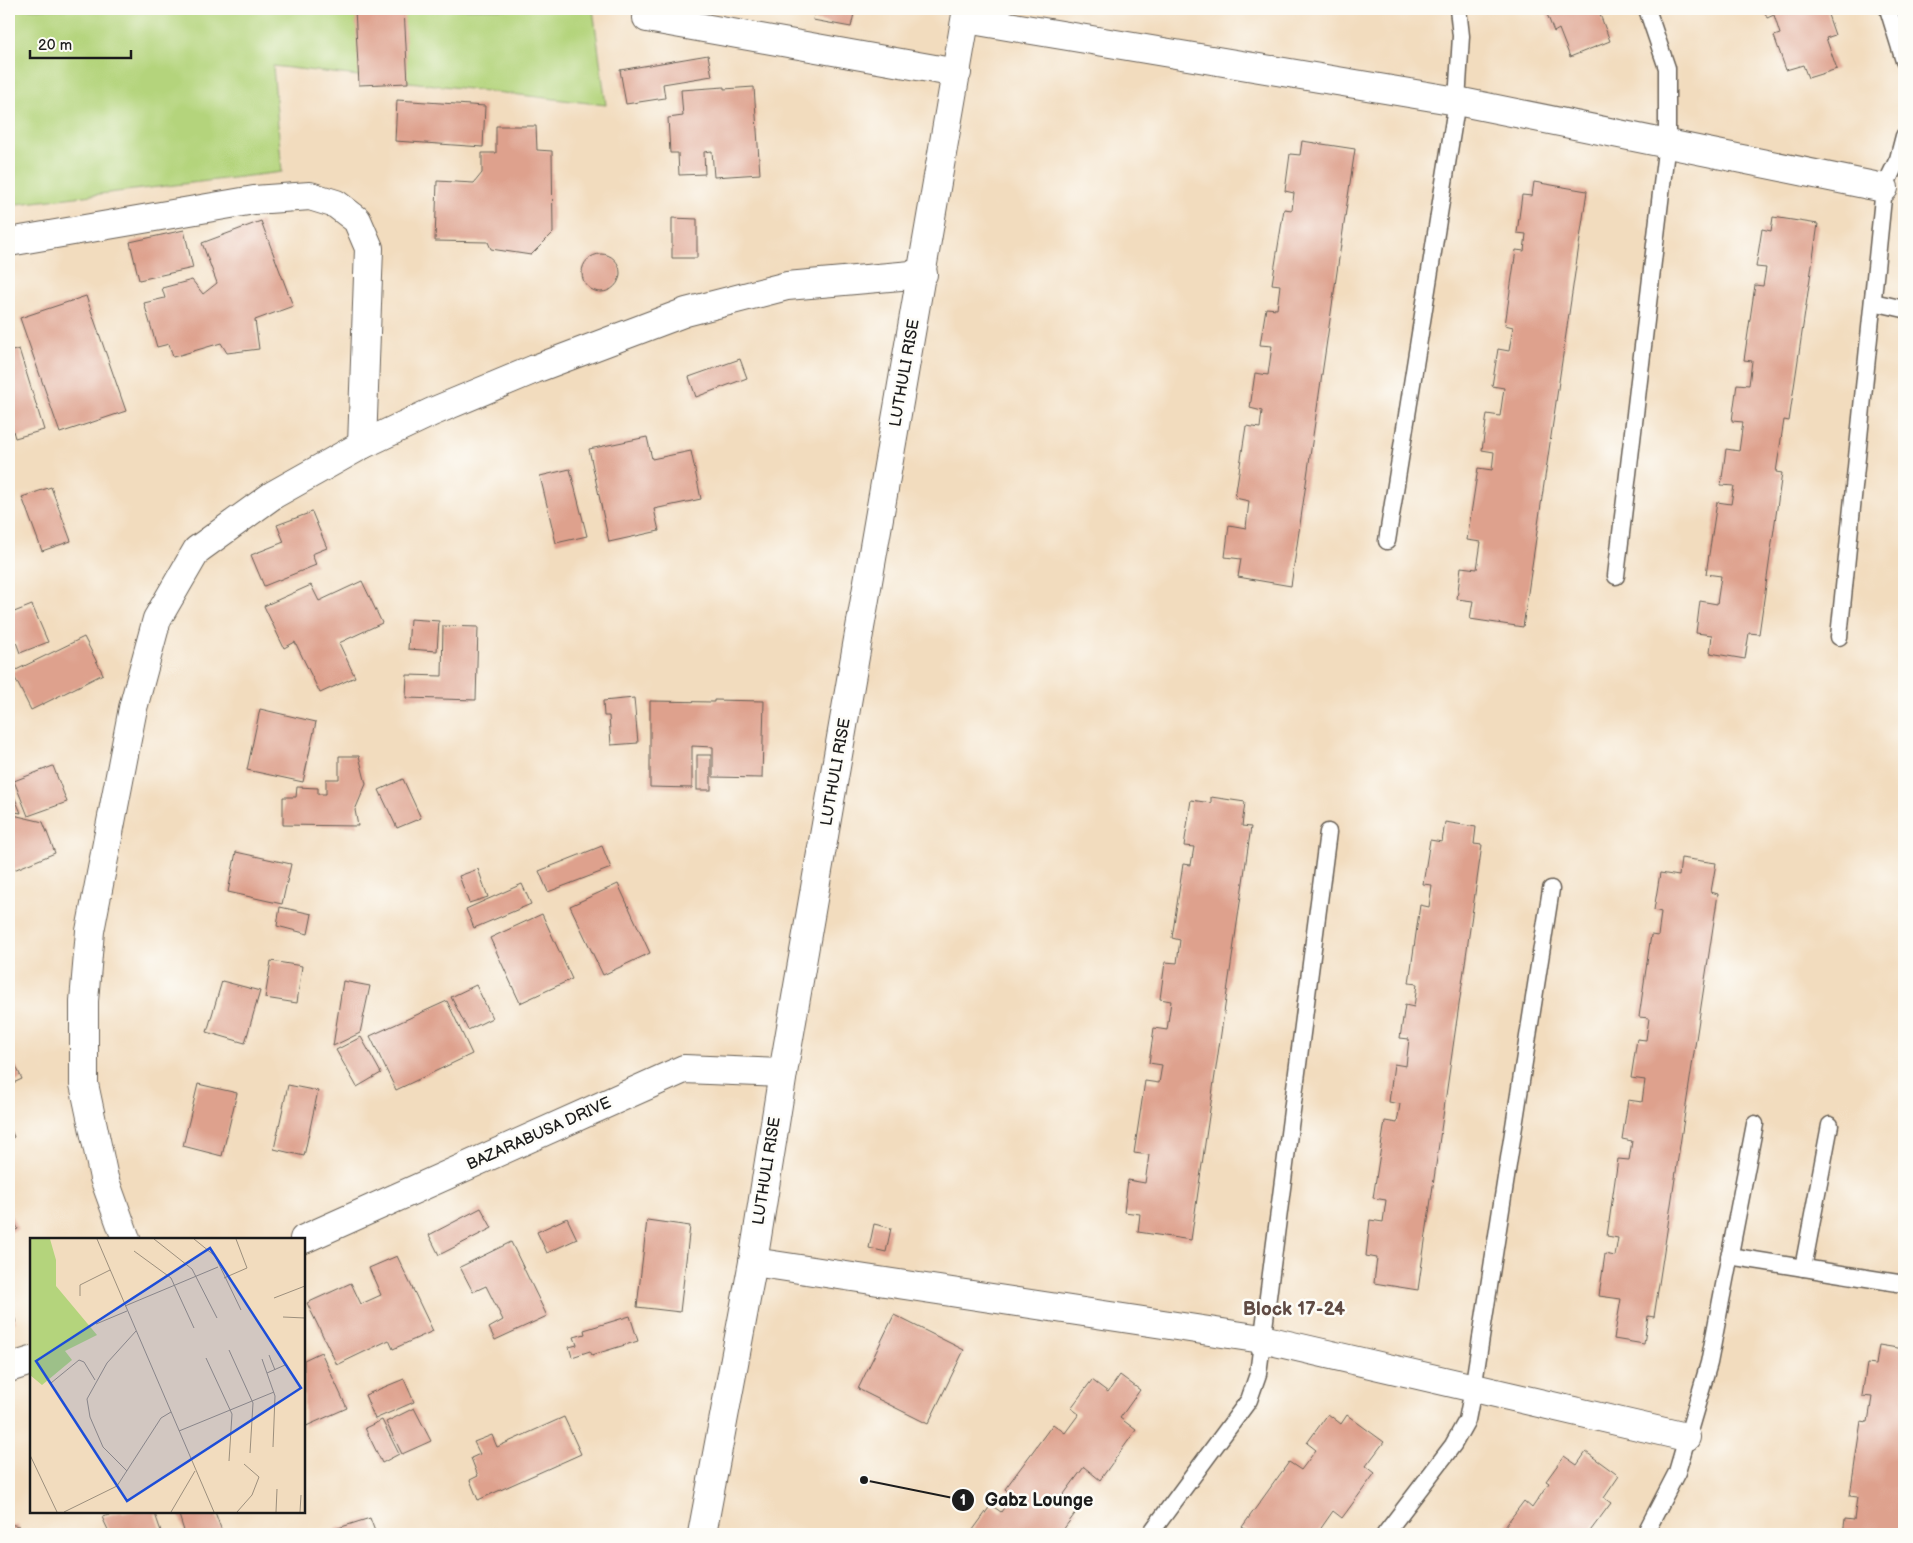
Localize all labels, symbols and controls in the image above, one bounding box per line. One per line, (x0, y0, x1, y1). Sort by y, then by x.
scale bar (30, 28, 131, 60)
text: 20 m (38, 36, 72, 55)
street label: LUTHULI RISE (886, 318, 924, 428)
street label: LUTHULI RISE (817, 717, 855, 827)
street label: BAZARABUSA DRIVE (464, 1094, 614, 1174)
street label: LUTHULI RISE (749, 1116, 785, 1226)
inset map (30, 1238, 305, 1513)
district label: Block 17-24 (1243, 1298, 1345, 1321)
callout: Gabz Lounge (950, 1483, 1104, 1516)
text: Gabz Lounge (985, 1490, 1093, 1511)
text: 1 (960, 1491, 966, 1510)

